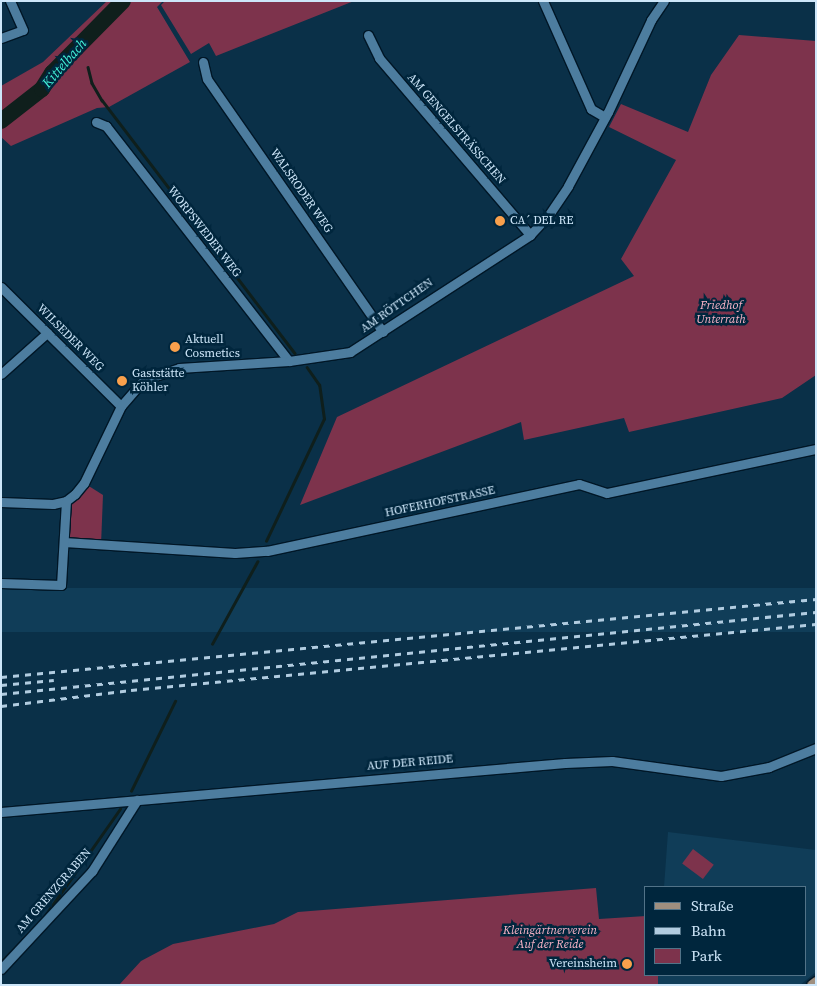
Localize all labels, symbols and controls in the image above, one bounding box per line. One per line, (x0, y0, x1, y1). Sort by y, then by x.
water label: Kittelbach (38, 35, 90, 91)
street label: AM GENGELSTRÄSSCHEN (404, 71, 508, 187)
street label: WALSRODER WEG (266, 146, 336, 236)
street label: WORPSWEDER WEG (164, 184, 244, 280)
place label: CA´ DEL RE (510, 214, 574, 228)
marker: CA´ DEL RE (494, 215, 506, 227)
street label: AM RÖTTCHEN (358, 276, 436, 336)
park label: Friedhof Unterrath (696, 299, 746, 327)
street label: WILSEDER WEG (33, 301, 107, 375)
place label: Aktuell Cosmetics (185, 333, 240, 361)
marker: Aktuell Cosmetics (169, 341, 181, 353)
place label: Gaststätte Köhler (132, 367, 185, 395)
marker: Gaststätte Köhler (116, 375, 128, 387)
street label: HOFERHOFSTRASSE (384, 483, 496, 521)
street label: AUF DER REIDE (366, 752, 454, 774)
street label: AM GRENZGRABEN (13, 846, 95, 936)
legend (644, 886, 807, 976)
text: Straße (691, 895, 734, 916)
text: Bahn (691, 920, 726, 941)
park label: Kleingärtnerverein Auf der Reide (503, 924, 597, 952)
text: Park (691, 945, 722, 966)
place label: Vereinsheim (549, 957, 617, 971)
marker: Vereinsheim (621, 958, 633, 970)

